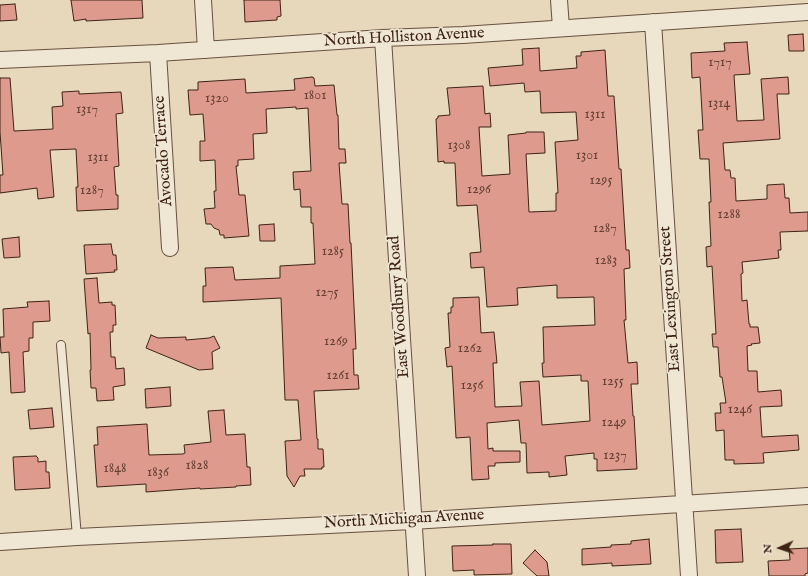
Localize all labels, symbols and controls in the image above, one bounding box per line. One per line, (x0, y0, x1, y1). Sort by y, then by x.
street label: North Holliston Avenue (323, 24, 485, 52)
house number: 1717 (708, 55, 732, 71)
house number: 1801 (304, 88, 326, 104)
house number: 1320 (205, 91, 229, 107)
street label: Avocado Terrace (151, 95, 177, 207)
house number: 1314 (708, 96, 730, 112)
house number: 1317 (76, 102, 98, 118)
house number: 1311 (585, 107, 605, 123)
house number: 1308 (448, 138, 470, 154)
house number: 1301 (576, 148, 598, 164)
house number: 1311 (88, 150, 108, 166)
house number: 1295 (590, 173, 612, 189)
house number: 1296 (467, 182, 491, 198)
house number: 1287 (80, 183, 104, 199)
house number: 1288 (718, 207, 740, 223)
house number: 1287 (593, 221, 617, 237)
street label: East Lexington Street (656, 225, 686, 373)
street label: East Woodbury Road (385, 235, 415, 379)
house number: 1285 (322, 244, 344, 260)
house number: 1283 (595, 253, 617, 269)
house number: 1275 (315, 285, 339, 301)
house number: 1269 (324, 334, 348, 350)
house number: 1262 (458, 341, 482, 357)
house number: 1261 (327, 368, 349, 384)
house number: 1255 (602, 374, 624, 390)
house number: 1256 (461, 378, 483, 394)
house number: 1246 (728, 402, 752, 418)
house number: 1249 (602, 415, 626, 431)
house number: 1237 (603, 448, 627, 464)
house number: 1828 (186, 458, 208, 474)
house number: 1848 (103, 461, 127, 477)
house number: 1836 (147, 465, 169, 481)
street label: North Michigan Avenue (323, 506, 485, 534)
north arrow (760, 528, 800, 568)
text: N (761, 544, 775, 554)

